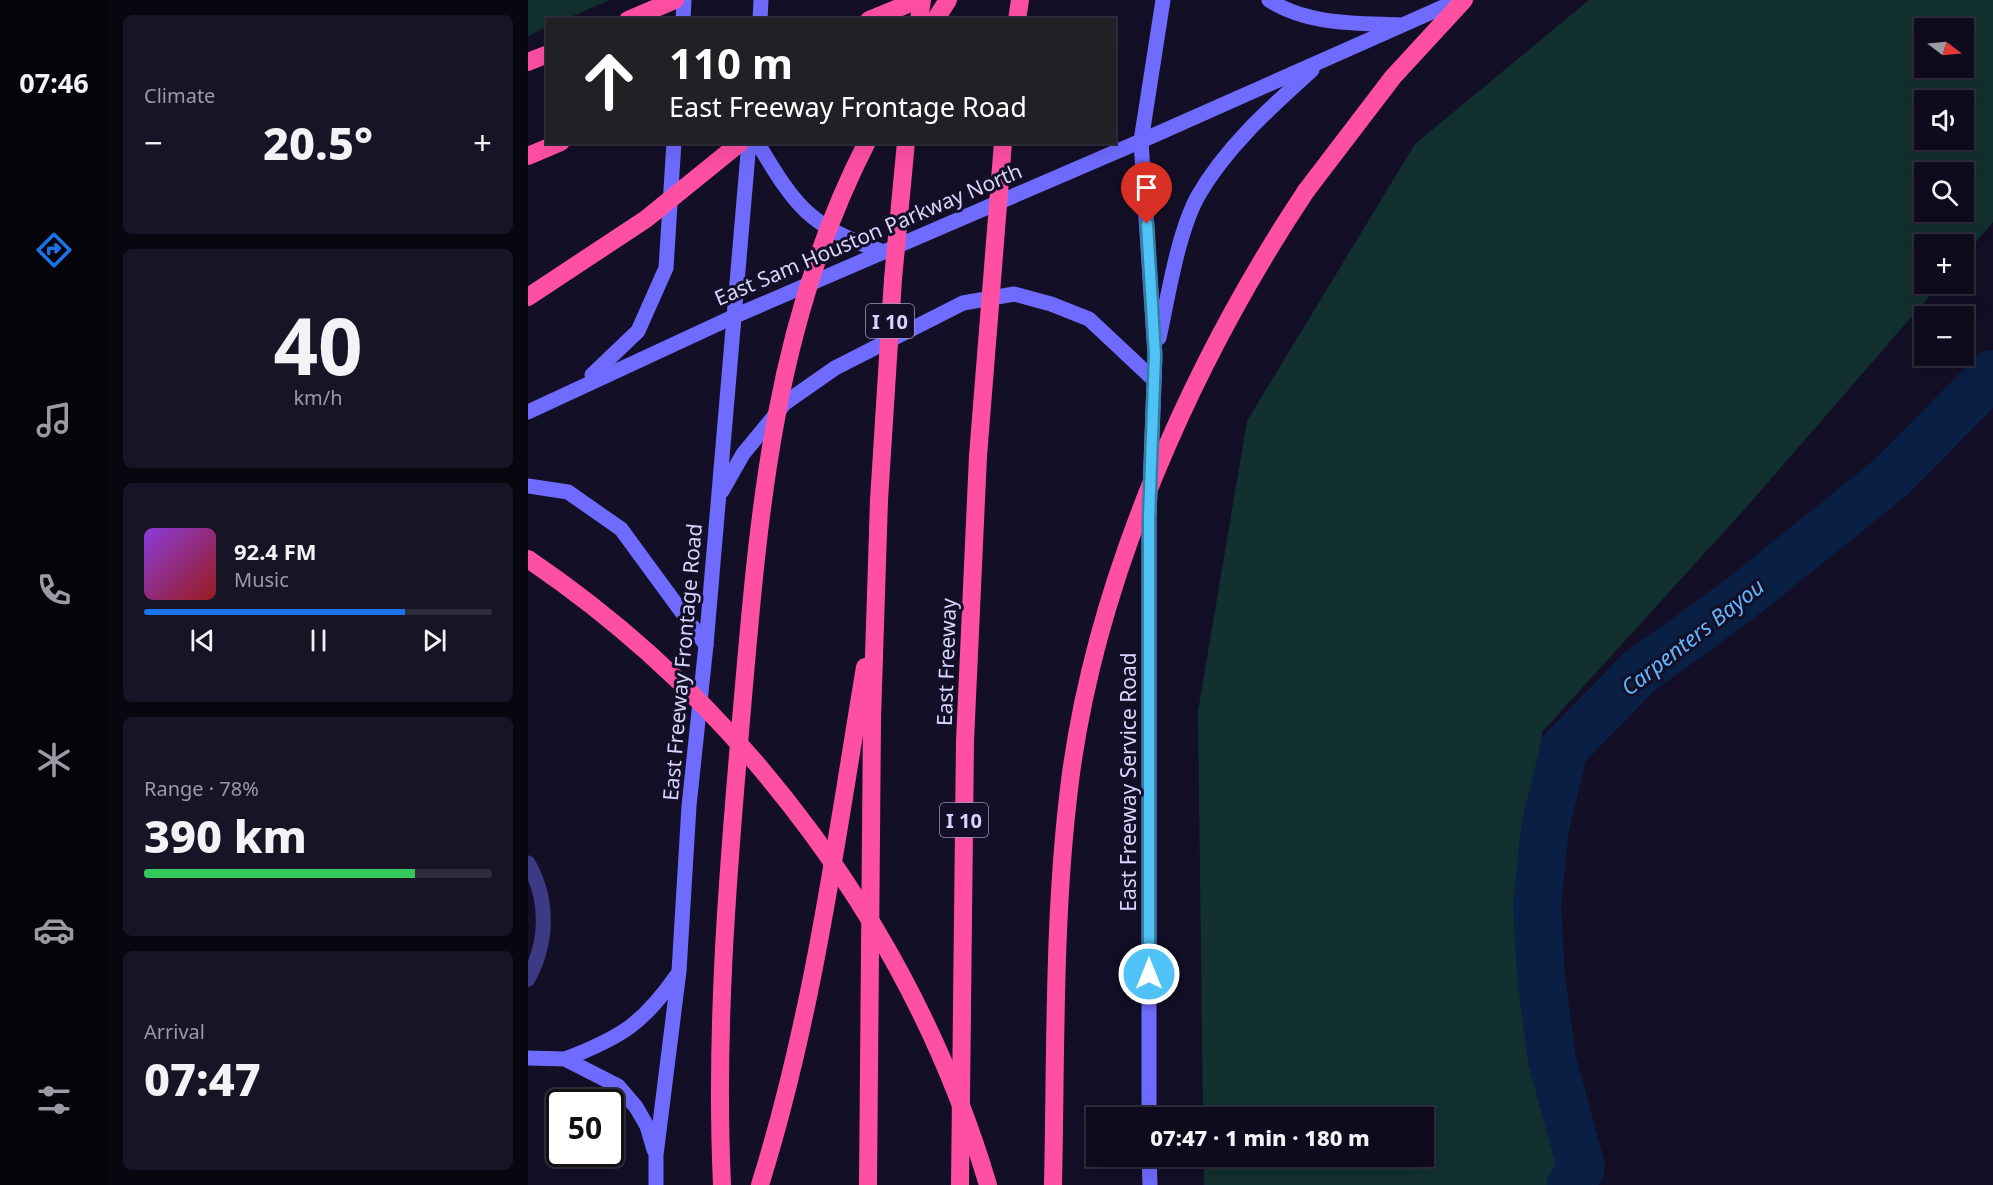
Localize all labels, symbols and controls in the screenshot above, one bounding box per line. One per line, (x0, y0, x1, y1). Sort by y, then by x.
north arrow (1914, 18, 1974, 78)
map controls (1914, 18, 1974, 366)
text: 110 m (669, 34, 793, 91)
icon: ahead (570, 42, 648, 120)
text: 07:46 (19, 64, 89, 101)
text: Climate (144, 82, 215, 109)
text: East Freeway Frontage Road (669, 88, 1027, 125)
button: sound (1914, 90, 1974, 150)
text: 20.5° (263, 112, 373, 173)
text: − (144, 120, 163, 165)
text: + (473, 120, 492, 165)
street label: East Sam Houston Parkway North (710, 156, 1026, 312)
pin (1121, 162, 1172, 224)
button: search (1914, 162, 1974, 222)
icon: arrive (1130, 171, 1163, 204)
icon: directions (33, 229, 75, 271)
button: + (1914, 234, 1974, 294)
text: 40 (273, 292, 363, 398)
road number: I 10 (866, 304, 914, 338)
button: − (1914, 306, 1974, 366)
text: km/h (293, 384, 343, 411)
icon: music (33, 399, 75, 441)
street label: East Freeway Frontage Road (656, 522, 708, 802)
text: 92.4 FM (234, 536, 316, 566)
text: Music (234, 566, 289, 593)
icon: phone (33, 569, 75, 611)
water label: Carpenters Bayou (1614, 570, 1770, 701)
street label: East Freeway (930, 597, 962, 726)
icon: previous (186, 624, 219, 657)
icon: pause (302, 624, 335, 657)
icon: next (418, 624, 451, 657)
street label: East Freeway Service Road (1114, 652, 1142, 912)
icon: climate (33, 739, 75, 781)
text: Range · 78% (144, 775, 259, 802)
road number: I 10 (940, 803, 988, 837)
text: 390 km (144, 805, 307, 866)
icon: car (33, 909, 75, 951)
position arrow (1117, 942, 1181, 1006)
text: Arrival (144, 1018, 205, 1045)
text: 07:47 (144, 1048, 261, 1109)
icon: filters (33, 1079, 75, 1121)
speed limit sign: 50 (546, 1089, 624, 1167)
text: 07:47 · 1 min · 180 m (1150, 1122, 1370, 1152)

